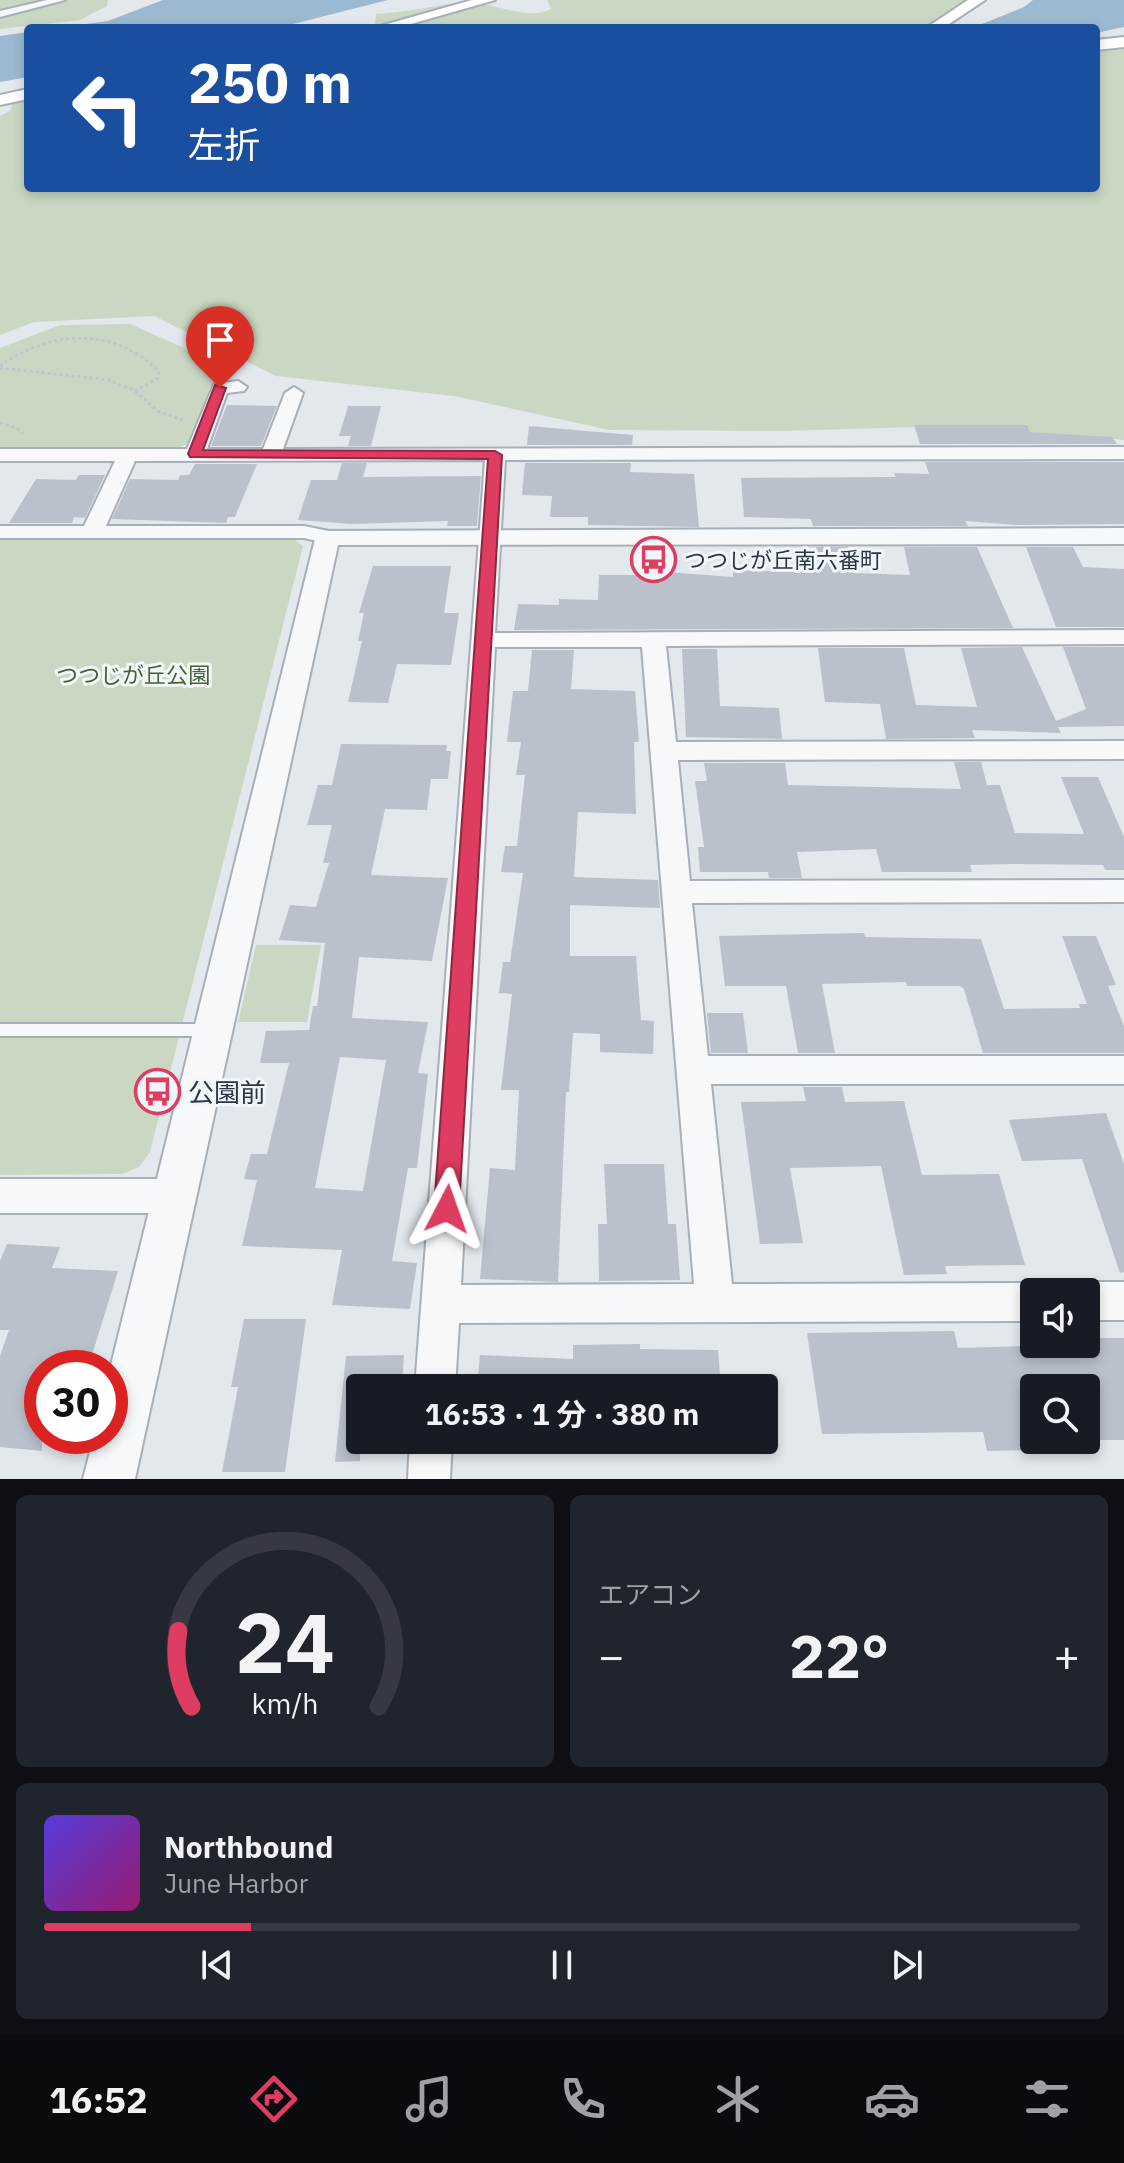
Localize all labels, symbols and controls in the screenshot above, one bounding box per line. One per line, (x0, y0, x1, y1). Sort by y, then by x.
text: 250 m (188, 46, 352, 118)
icon: left (56, 56, 160, 160)
text: 左折 (188, 121, 260, 168)
pin (186, 306, 254, 388)
icon: arrive (198, 318, 242, 362)
bus stop icon: つつじが丘南六番町 (629, 535, 677, 583)
place label: つつじが丘南六番町 (684, 545, 882, 574)
park label: つつじが丘公園 (56, 660, 210, 689)
bus stop icon: 公園前 (133, 1068, 181, 1116)
place label: 公園前 (188, 1075, 266, 1109)
position arrow (405, 1167, 489, 1251)
map controls (1020, 1278, 1100, 1454)
button: sound (1020, 1278, 1100, 1358)
speed limit sign: 30 (24, 1350, 128, 1454)
button: search (1020, 1374, 1100, 1454)
text: 16:53 · 1 分 · 380 m (425, 1394, 699, 1433)
text: エアコン (598, 1577, 702, 1611)
text: 24 (235, 1588, 335, 1696)
text: 22° (789, 1616, 889, 1695)
text: − (598, 1627, 624, 1684)
text: + (1054, 1627, 1080, 1684)
text: km/h (251, 1685, 319, 1722)
text: Northbound (164, 1827, 333, 1866)
text: June Harbor (164, 1866, 308, 1900)
icon: previous (195, 1943, 239, 1987)
icon: pause (540, 1943, 584, 1987)
icon: next (885, 1943, 929, 1987)
icon: directions (246, 2071, 302, 2127)
icon: music (401, 2071, 457, 2127)
icon: phone (555, 2071, 611, 2127)
icon: climate (710, 2071, 766, 2127)
icon: car (864, 2071, 920, 2127)
icon: filters (1019, 2071, 1075, 2127)
text: 16:52 (49, 2076, 148, 2123)

